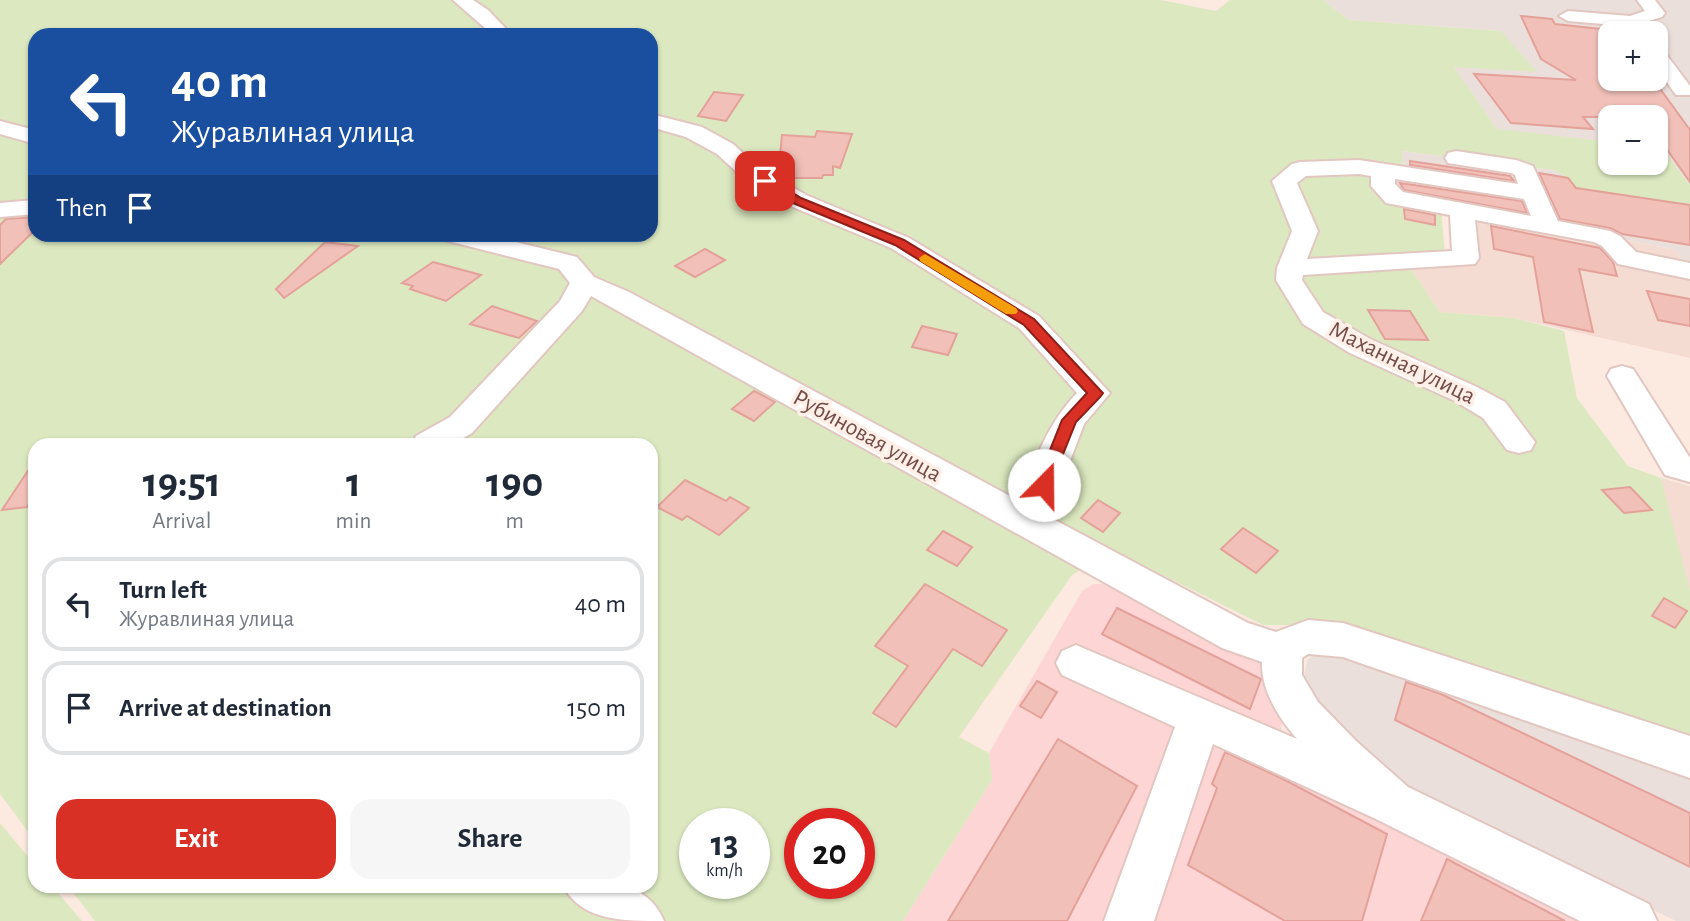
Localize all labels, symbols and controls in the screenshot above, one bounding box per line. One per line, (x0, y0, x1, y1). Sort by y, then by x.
map controls (1598, 21, 1668, 175)
button: + (1598, 21, 1668, 91)
icon: left (56, 56, 147, 147)
text: 40 m (171, 58, 268, 107)
button: − (1598, 105, 1668, 175)
text: Журавлиная улица (171, 116, 415, 148)
pin (735, 151, 795, 211)
icon: arrive (746, 162, 784, 200)
icon: arrive (121, 189, 159, 227)
text: Then (56, 195, 107, 221)
street label: Маханная улица (1325, 317, 1479, 409)
street label: Рубиновая улица (789, 385, 945, 487)
position arrow (1007, 448, 1081, 522)
text: 19:51 (143, 462, 221, 504)
text: 1 (346, 462, 361, 504)
text: 190 (486, 462, 543, 504)
text: Arrival (152, 510, 211, 533)
text: min (336, 510, 371, 533)
text: m (506, 510, 524, 533)
text: Turn left (119, 577, 207, 603)
icon: left (60, 585, 98, 623)
text: 40 m (575, 591, 626, 617)
text: Журавлиная улица (119, 608, 294, 631)
icon: arrive (60, 689, 98, 727)
text: Arrive at destination (119, 695, 332, 721)
text: 150 m (567, 695, 626, 721)
button: Exit (56, 799, 336, 879)
button: Share (350, 799, 630, 879)
speed limit sign: 20 (784, 808, 875, 899)
text: 13 (711, 827, 738, 862)
text: km/h (706, 862, 743, 880)

